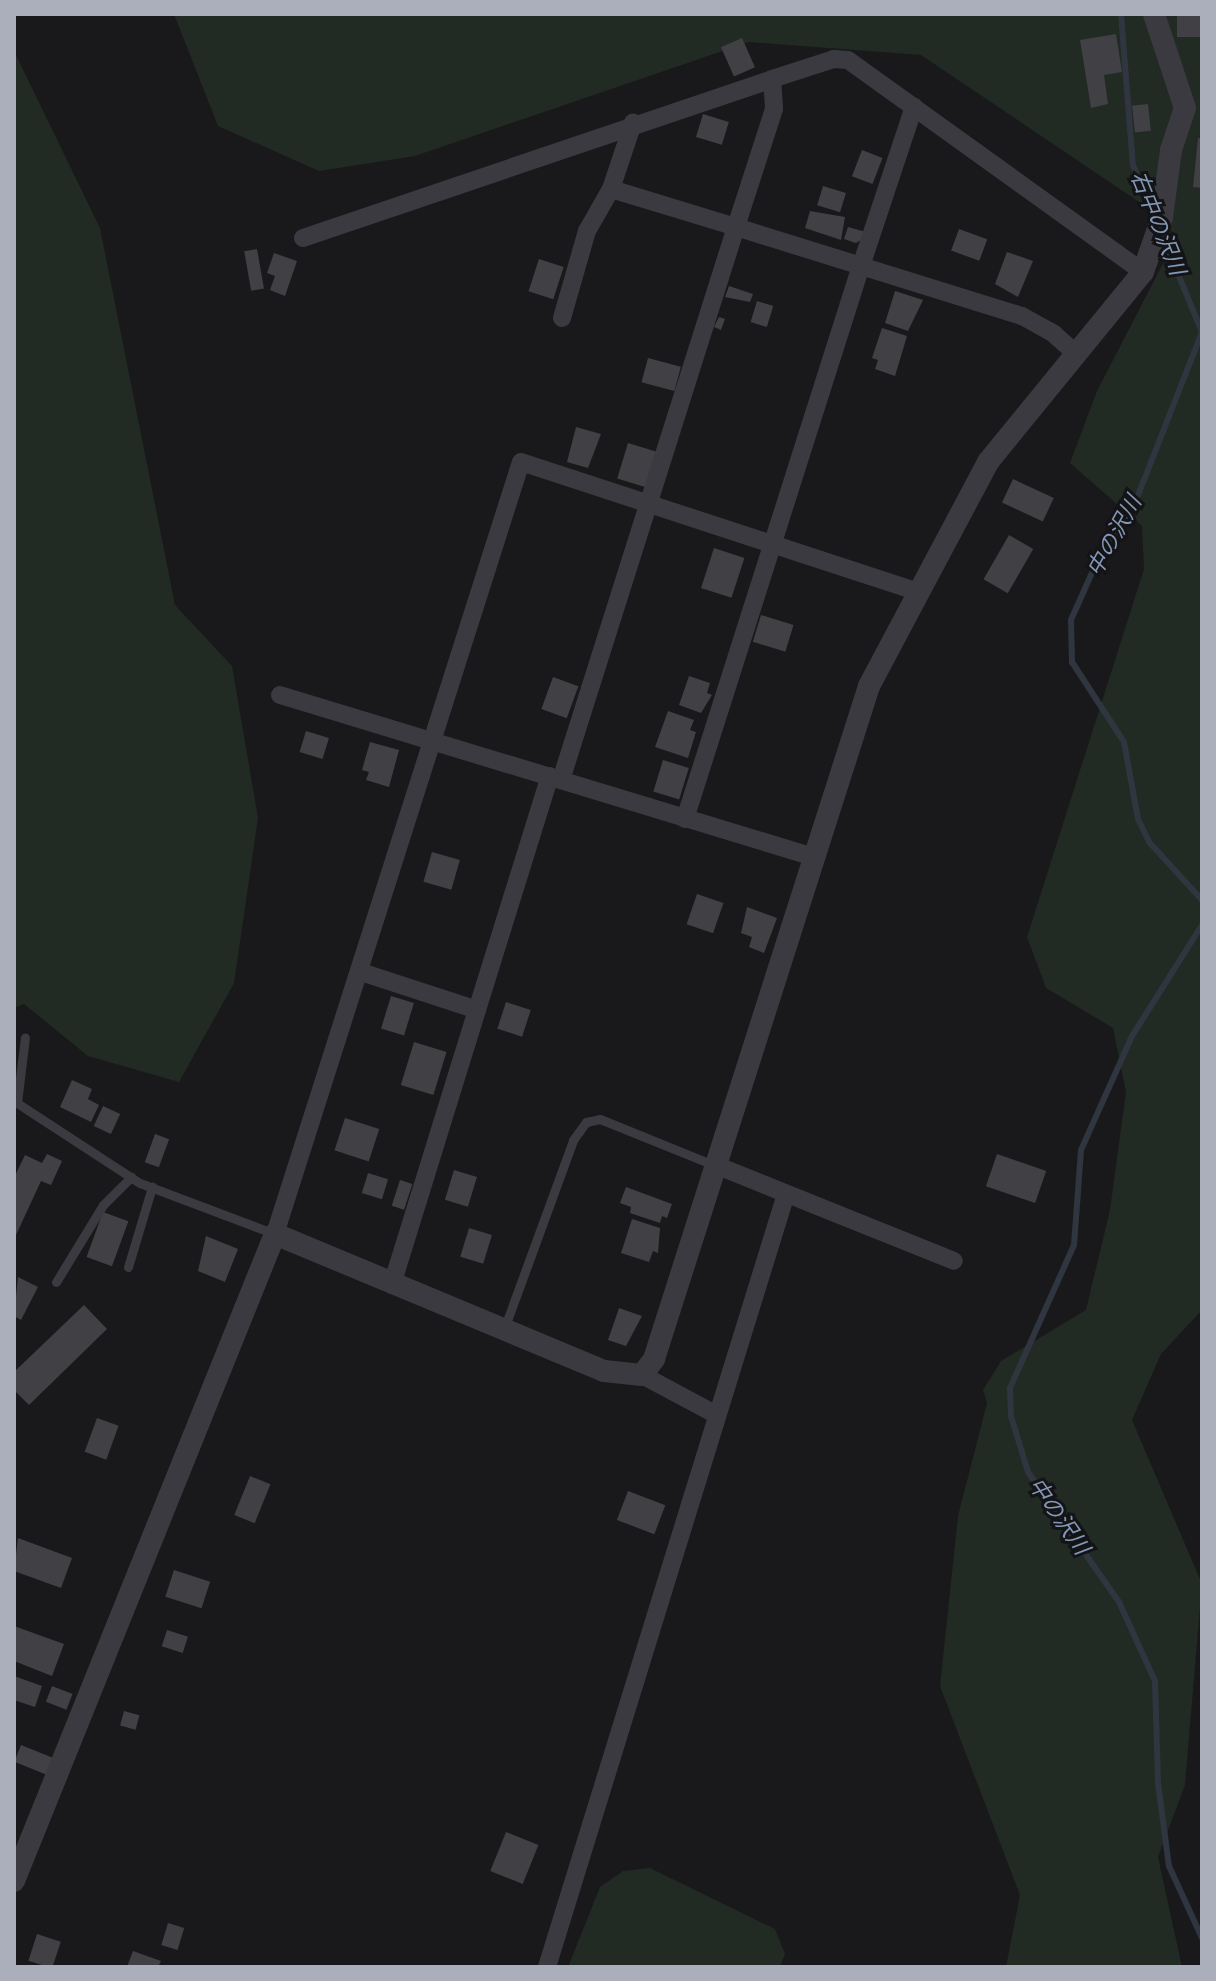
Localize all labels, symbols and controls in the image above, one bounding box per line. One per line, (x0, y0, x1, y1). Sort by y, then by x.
water label: 右中の沢川 (1125, 167, 1191, 279)
water label: 中の沢川 (1081, 491, 1147, 581)
water label: 中の沢川 (1023, 1472, 1095, 1560)

